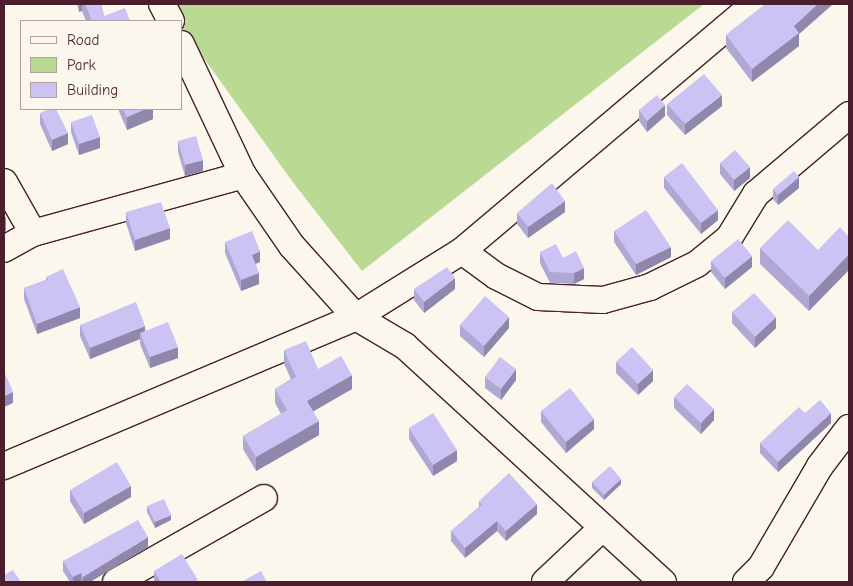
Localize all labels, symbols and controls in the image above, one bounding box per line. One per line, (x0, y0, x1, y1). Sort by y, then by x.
legend (20, 20, 182, 110)
text: Road (67, 31, 99, 49)
text: Park (67, 56, 96, 74)
text: Building (67, 81, 118, 99)

